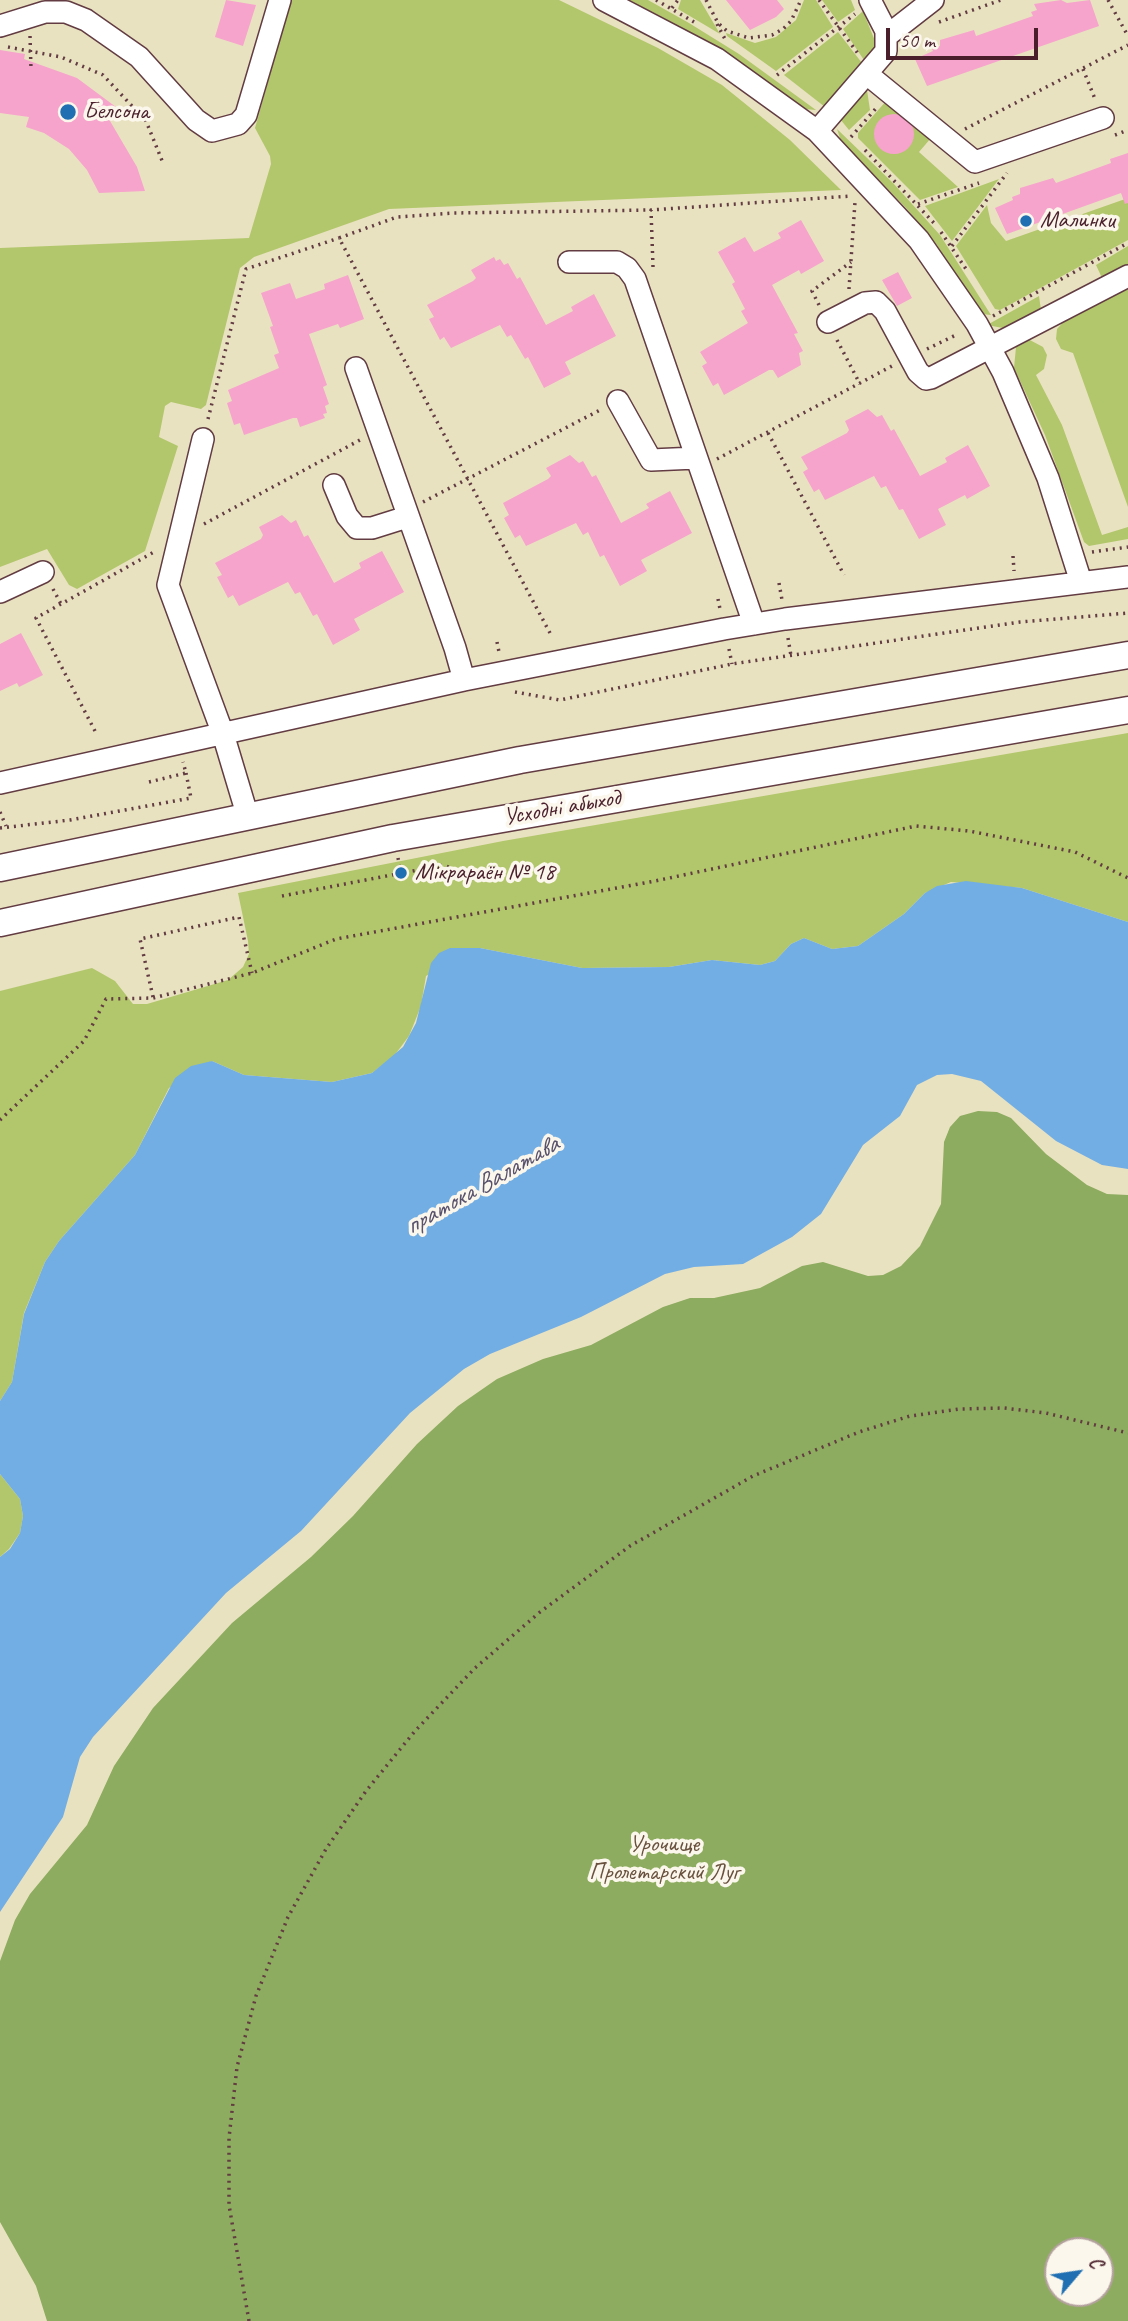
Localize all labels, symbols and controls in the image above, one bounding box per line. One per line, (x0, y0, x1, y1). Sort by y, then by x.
scale bar (890, 14, 1042, 58)
text: 50 m (899, 27, 935, 53)
place label: Белсона (84, 98, 149, 126)
marker: Белсона (58, 102, 78, 122)
place label: Малинки (1040, 207, 1115, 235)
marker: Малинки (1018, 213, 1034, 229)
street label: Усходні абыход (501, 784, 623, 832)
place label: Мікрараён № 18 (415, 859, 555, 887)
marker: Мікрараён № 18 (393, 865, 409, 881)
water label: пратока Валатава (399, 1129, 565, 1243)
park label: Урочище Пролетарский Луг (589, 1831, 739, 1887)
north arrow (1044, 2237, 1114, 2307)
text: С (1083, 2253, 1108, 2273)

